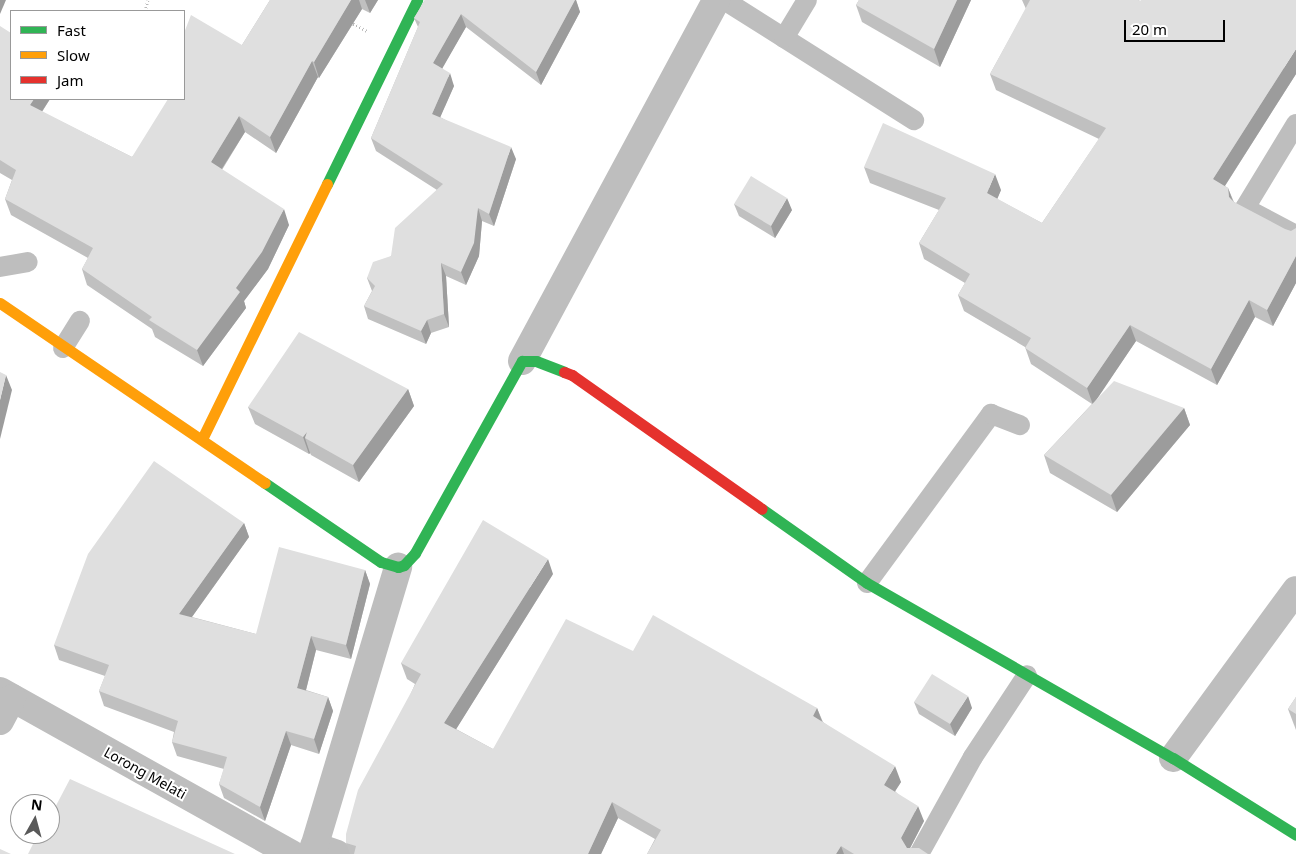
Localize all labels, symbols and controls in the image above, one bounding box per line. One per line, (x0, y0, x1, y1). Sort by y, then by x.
legend (10, 10, 185, 100)
scale bar (1126, 10, 1227, 42)
text: 20 m (1132, 19, 1167, 39)
text: Fast (57, 20, 86, 40)
text: Slow (57, 45, 90, 65)
text: Jam (57, 70, 84, 90)
street label: Lorong Melati (101, 743, 189, 803)
north arrow (10, 794, 60, 844)
text: N (30, 794, 44, 815)

